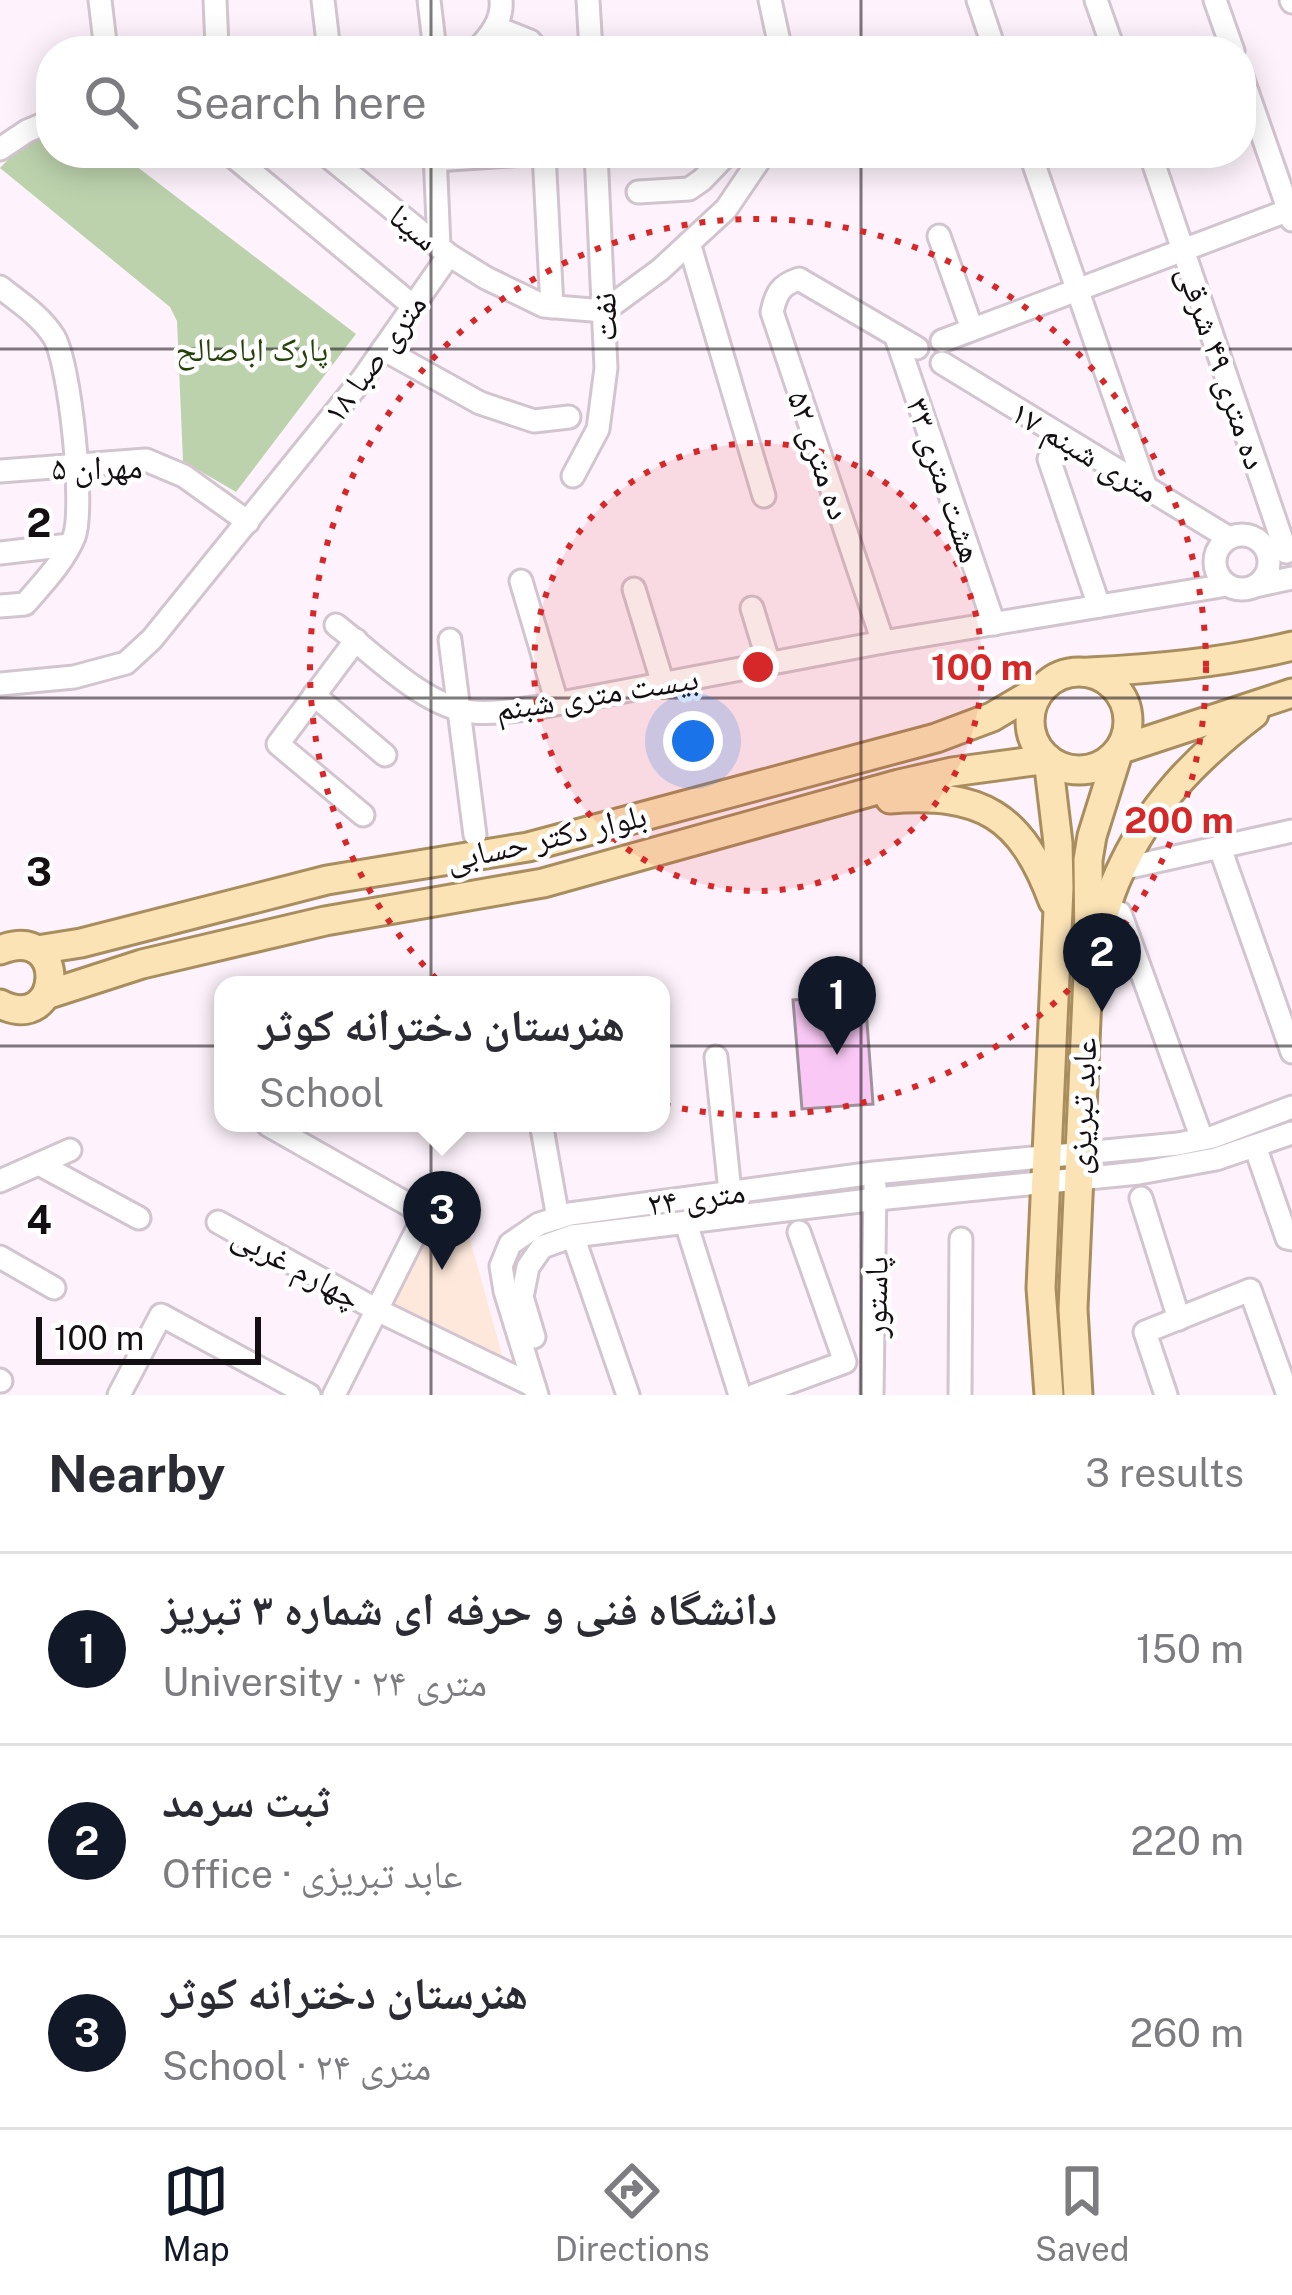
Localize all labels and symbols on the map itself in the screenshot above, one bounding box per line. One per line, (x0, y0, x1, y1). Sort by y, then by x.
street label: سینا (382, 196, 446, 258)
street label: ده متری ۴۹ شرقی (1168, 260, 1276, 475)
street label: متری صبا ۱۸ (314, 286, 435, 431)
street label: نفت (584, 292, 624, 342)
park label: پارک اباصالح (176, 330, 328, 371)
street label: ده متری ۵۲ (778, 386, 860, 525)
street label: ۱۷ متری شبنم (1003, 392, 1165, 513)
street label: هشت متری ۳۳ (897, 393, 991, 568)
street label: مهران ۵ (51, 447, 143, 489)
text: 2 (27, 500, 51, 546)
centre of rings (737, 646, 779, 688)
text: 100 m (931, 646, 1033, 688)
street label: بیست متری شبنم (493, 658, 702, 732)
your location (663, 711, 723, 771)
street label: بلوار دکتر حسابی (442, 795, 650, 880)
text: 200 m (1124, 799, 1234, 841)
text: 3 (26, 849, 52, 895)
pin: 2 (1063, 913, 1141, 1012)
pin: 1 (798, 956, 876, 1055)
street label: عابد تبریزی (1058, 1037, 1106, 1176)
pin: 3 (403, 1171, 481, 1270)
street label: ۲۴ متری (645, 1171, 748, 1225)
text: 4 (26, 1197, 52, 1243)
street label: چهارم غربی (225, 1215, 368, 1319)
street label: پاستور (855, 1256, 896, 1339)
scale bar (36, 1311, 261, 1364)

